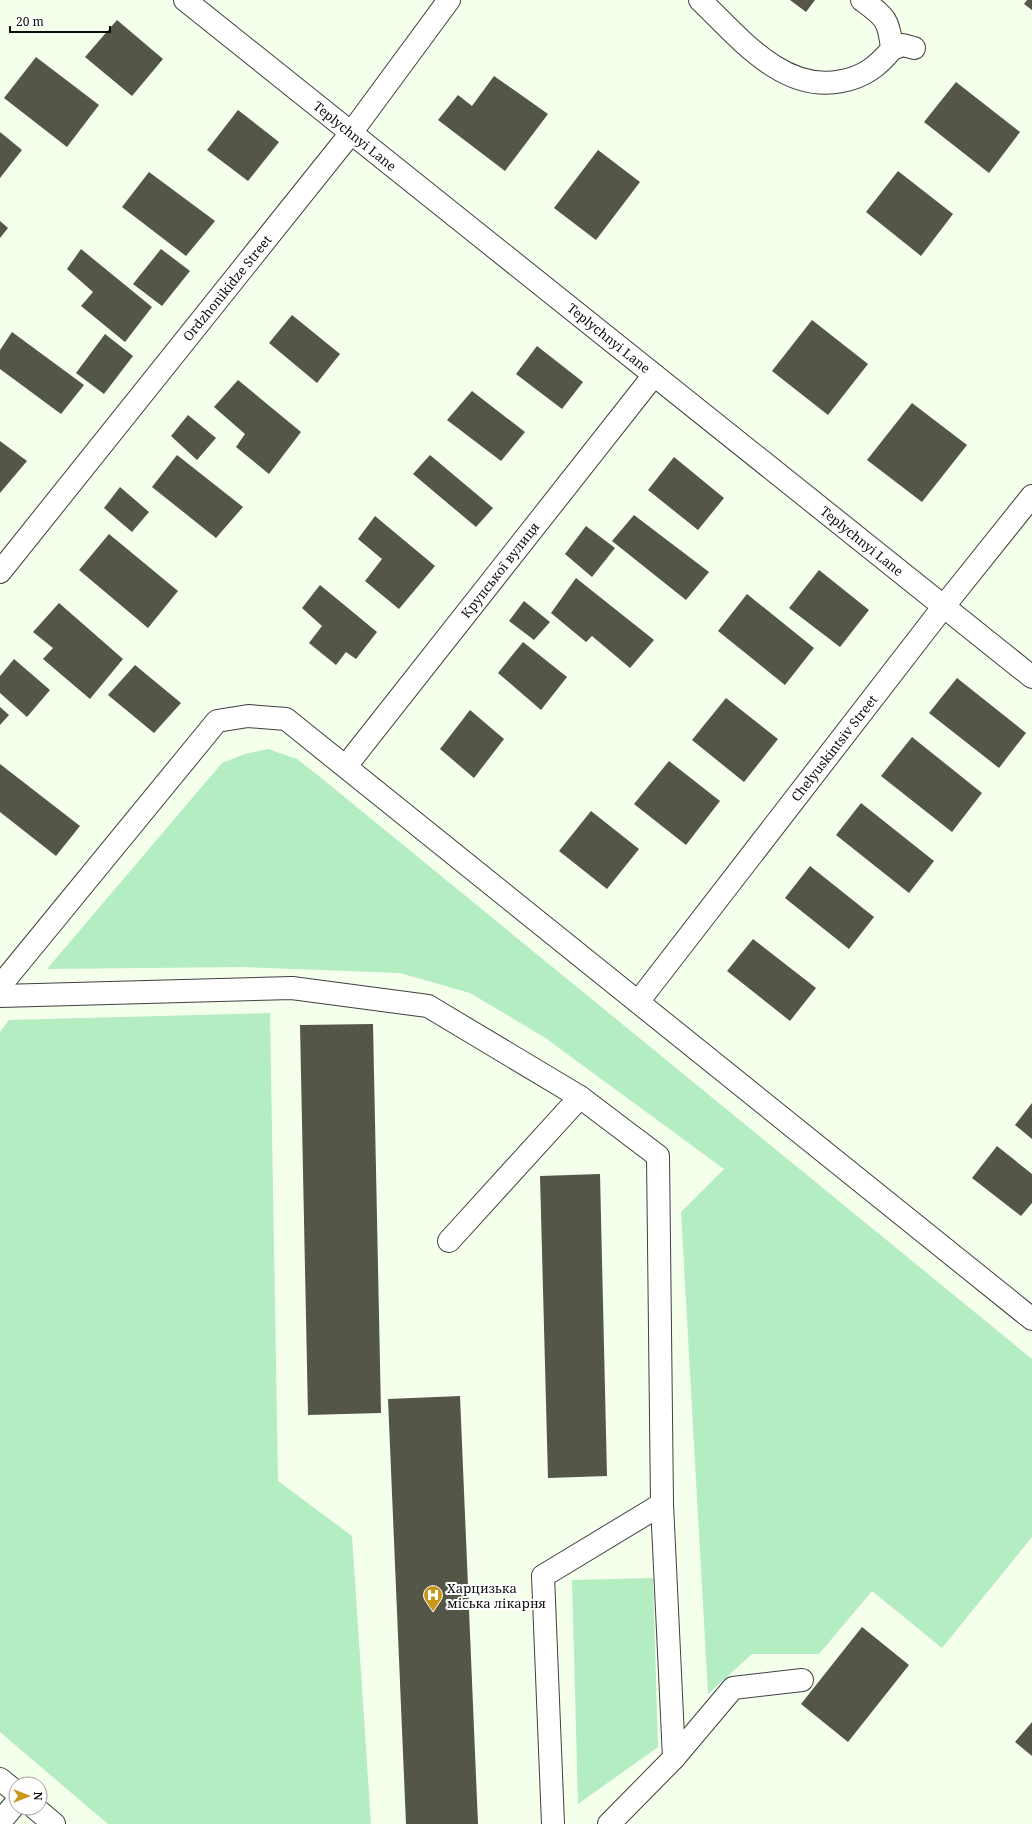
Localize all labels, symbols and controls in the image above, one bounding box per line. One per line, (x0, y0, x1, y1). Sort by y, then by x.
scale bar (10, 8, 110, 34)
text: 20 m (16, 13, 44, 30)
street label: Teplychnyi Lane (310, 97, 400, 175)
street label: Ordzhonikidze Street (179, 231, 276, 345)
street label: Teplychnyi Lane (564, 299, 654, 377)
street label: Teplychnyi Lane (817, 502, 907, 580)
street label: Крупської вулиця (457, 518, 543, 622)
street label: Chelyuskintsiv Street (787, 691, 882, 805)
place label: Харцизька міська лікарня (447, 1579, 546, 1612)
hospital icon: Харцизька міська лікарня (422, 1584, 444, 1612)
north arrow (8, 1776, 48, 1816)
text: N (31, 1792, 46, 1801)

